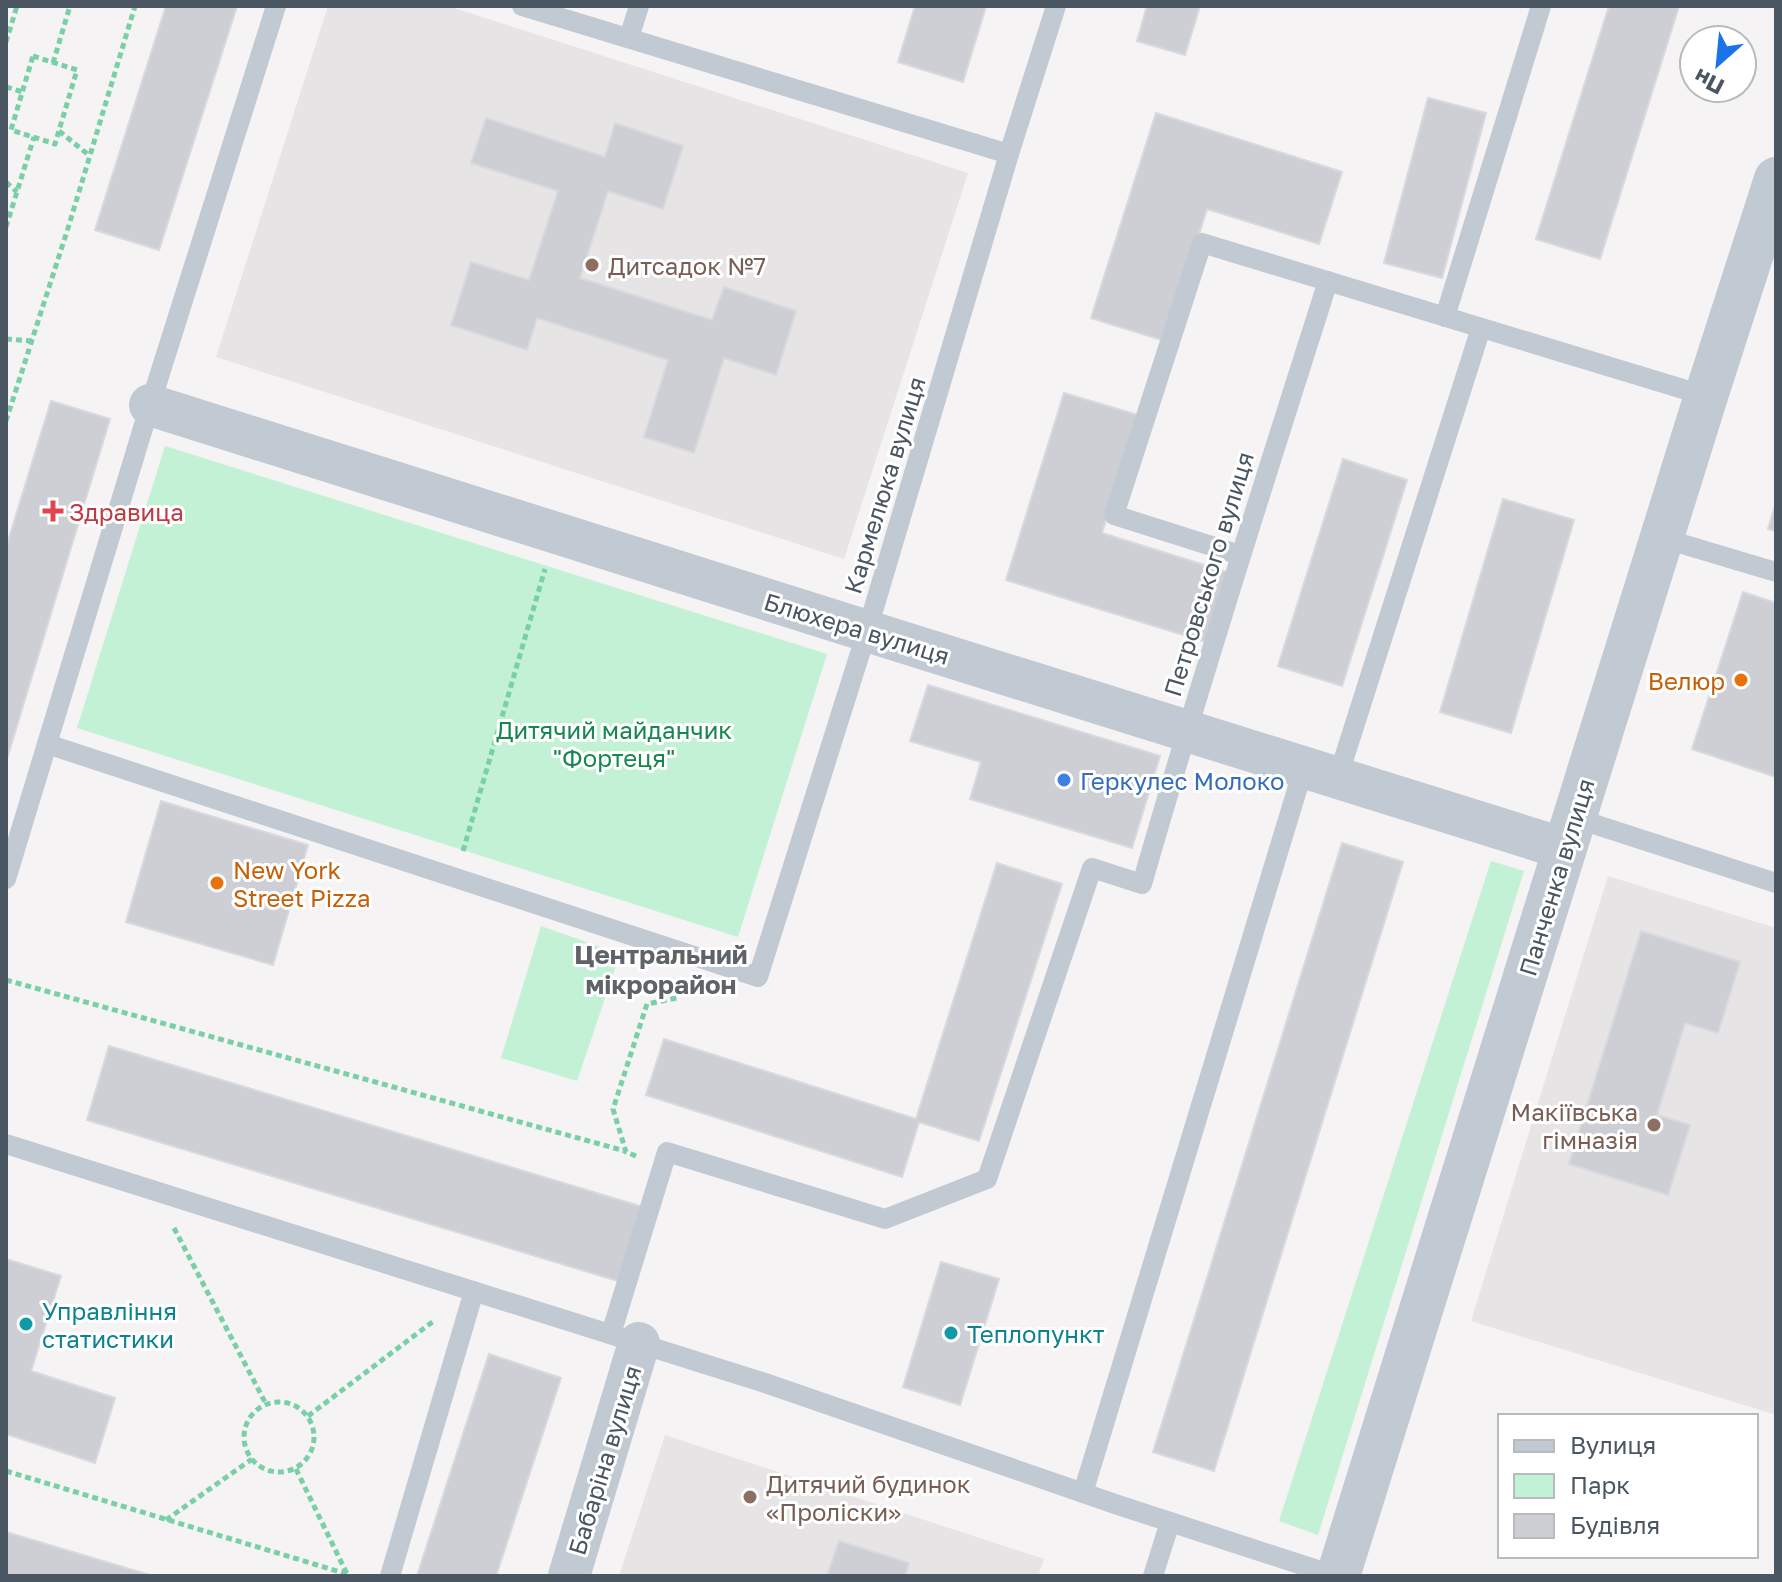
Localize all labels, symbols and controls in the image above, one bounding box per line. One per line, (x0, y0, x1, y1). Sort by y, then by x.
north arrow (1678, 24, 1758, 104)
text: Пн (1689, 63, 1728, 101)
place label: Дитсадок №7 (608, 251, 766, 280)
marker: Дитсадок №7 (583, 256, 601, 274)
street label: Кармелюка вулиця (837, 373, 931, 597)
street label: Петровського вулиця (1157, 448, 1259, 700)
place label: Здравица (69, 497, 184, 526)
marker: Здравица (44, 502, 62, 520)
street label: Блюхера вулиця (761, 586, 953, 670)
place label: Велюр (1648, 666, 1725, 695)
marker: Велюр (1732, 671, 1750, 689)
park label: Дитячий майданчик "Фортеця" (496, 715, 732, 772)
place label: Геркулес Молоко (1080, 766, 1284, 795)
marker: Геркулес Молоко (1055, 771, 1073, 789)
street label: Панченка вулиця (1512, 775, 1600, 979)
place label: New York Street Pizza (233, 855, 370, 912)
marker: New York Street Pizza (208, 874, 226, 892)
district label: Центральний мікрорайон (574, 939, 748, 1000)
place label: Макіївська гімназія (1511, 1097, 1638, 1154)
marker: Макіївська гімназія (1645, 1116, 1663, 1134)
place label: Управління статистики (42, 1296, 177, 1353)
marker: Управління статистики (17, 1315, 35, 1333)
place label: Теплопункт (967, 1319, 1105, 1348)
marker: Теплопункт (942, 1324, 960, 1342)
street label: Бабаріна вулиця (561, 1362, 647, 1558)
legend (1498, 1414, 1758, 1558)
text: Вулиця (1570, 1430, 1656, 1459)
place label: Дитячий будинок «Проліски» (766, 1469, 971, 1526)
text: Парк (1570, 1470, 1630, 1499)
marker: Дитячий будинок «Проліски» (741, 1488, 759, 1506)
text: Будівля (1570, 1510, 1660, 1539)

